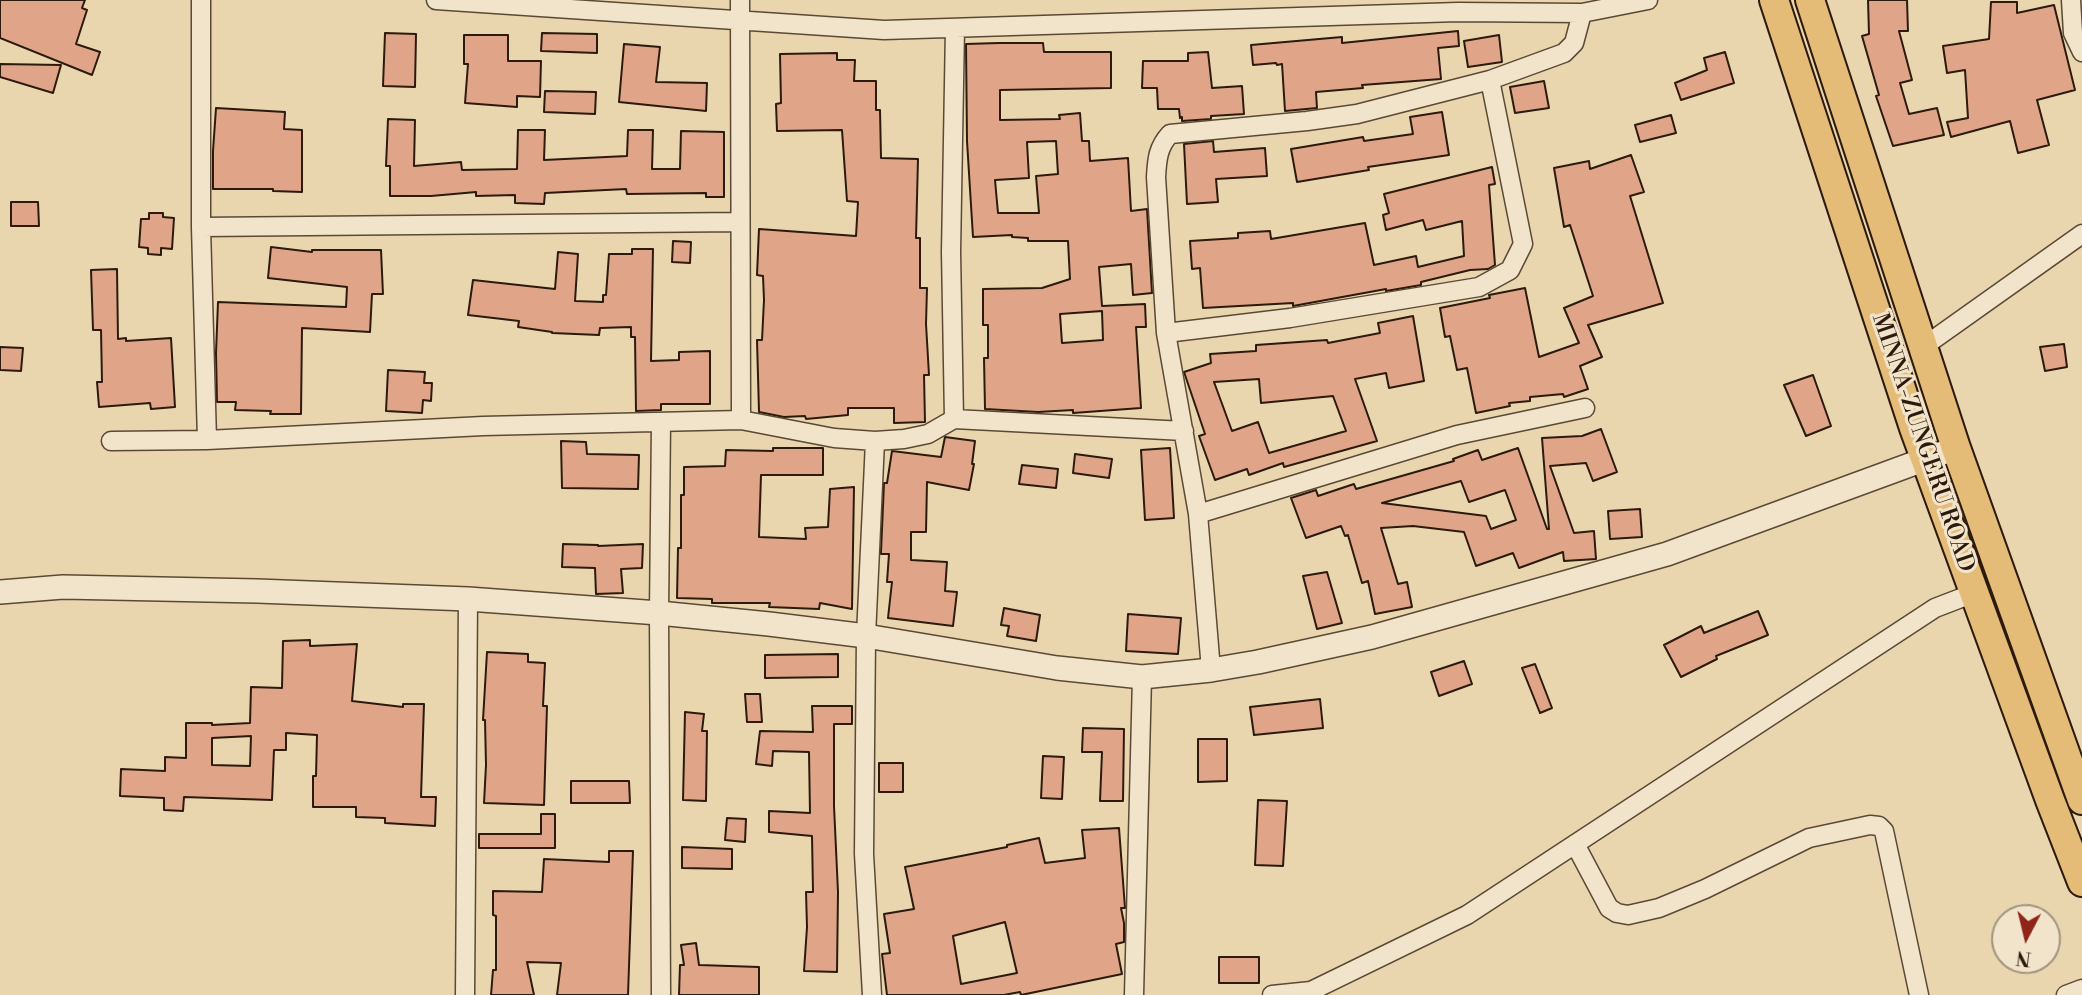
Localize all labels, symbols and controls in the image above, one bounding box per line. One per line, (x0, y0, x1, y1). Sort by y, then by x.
street label: MINNA-ZUNGERU ROAD (1865, 310, 1979, 576)
north arrow (1991, 904, 2061, 974)
text: N (2015, 945, 2033, 971)

